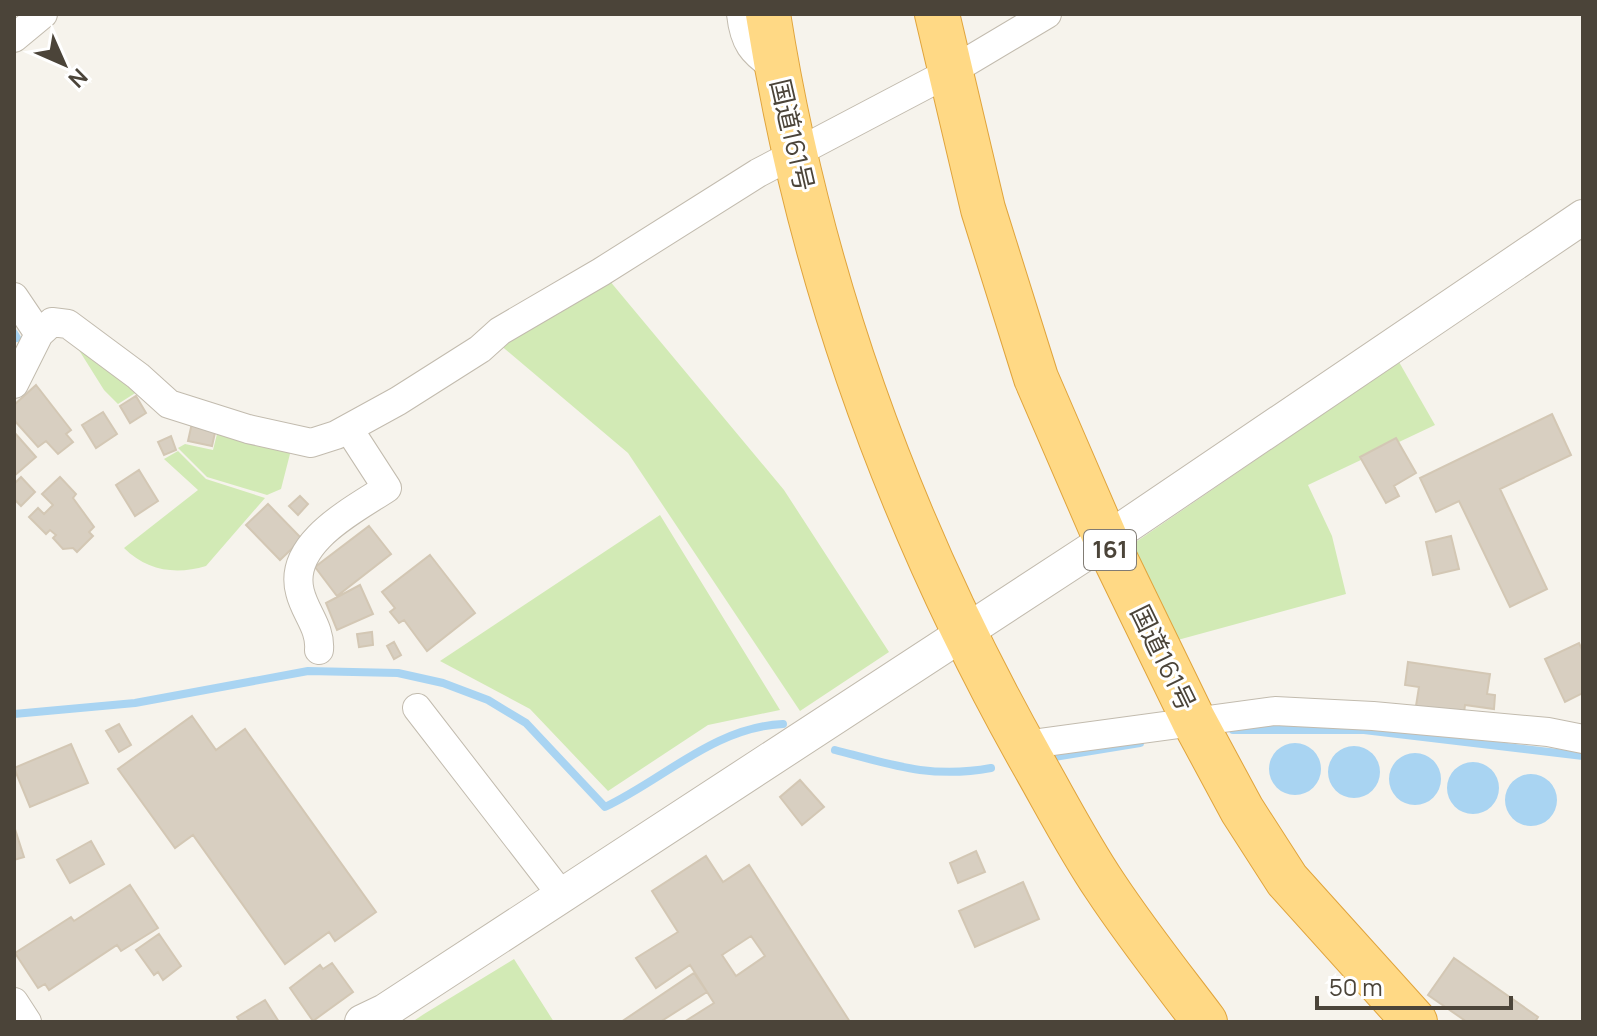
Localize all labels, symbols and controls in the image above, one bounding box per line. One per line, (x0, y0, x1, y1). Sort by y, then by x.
north arrow (24, 24, 104, 104)
text: N (62, 62, 94, 94)
street label: 国道161号 (763, 75, 823, 194)
road number: 161 (1084, 530, 1136, 570)
street label: 国道161号 (1123, 598, 1205, 717)
scale bar (1317, 960, 1511, 1010)
text: 50 m (1329, 970, 1383, 1003)

